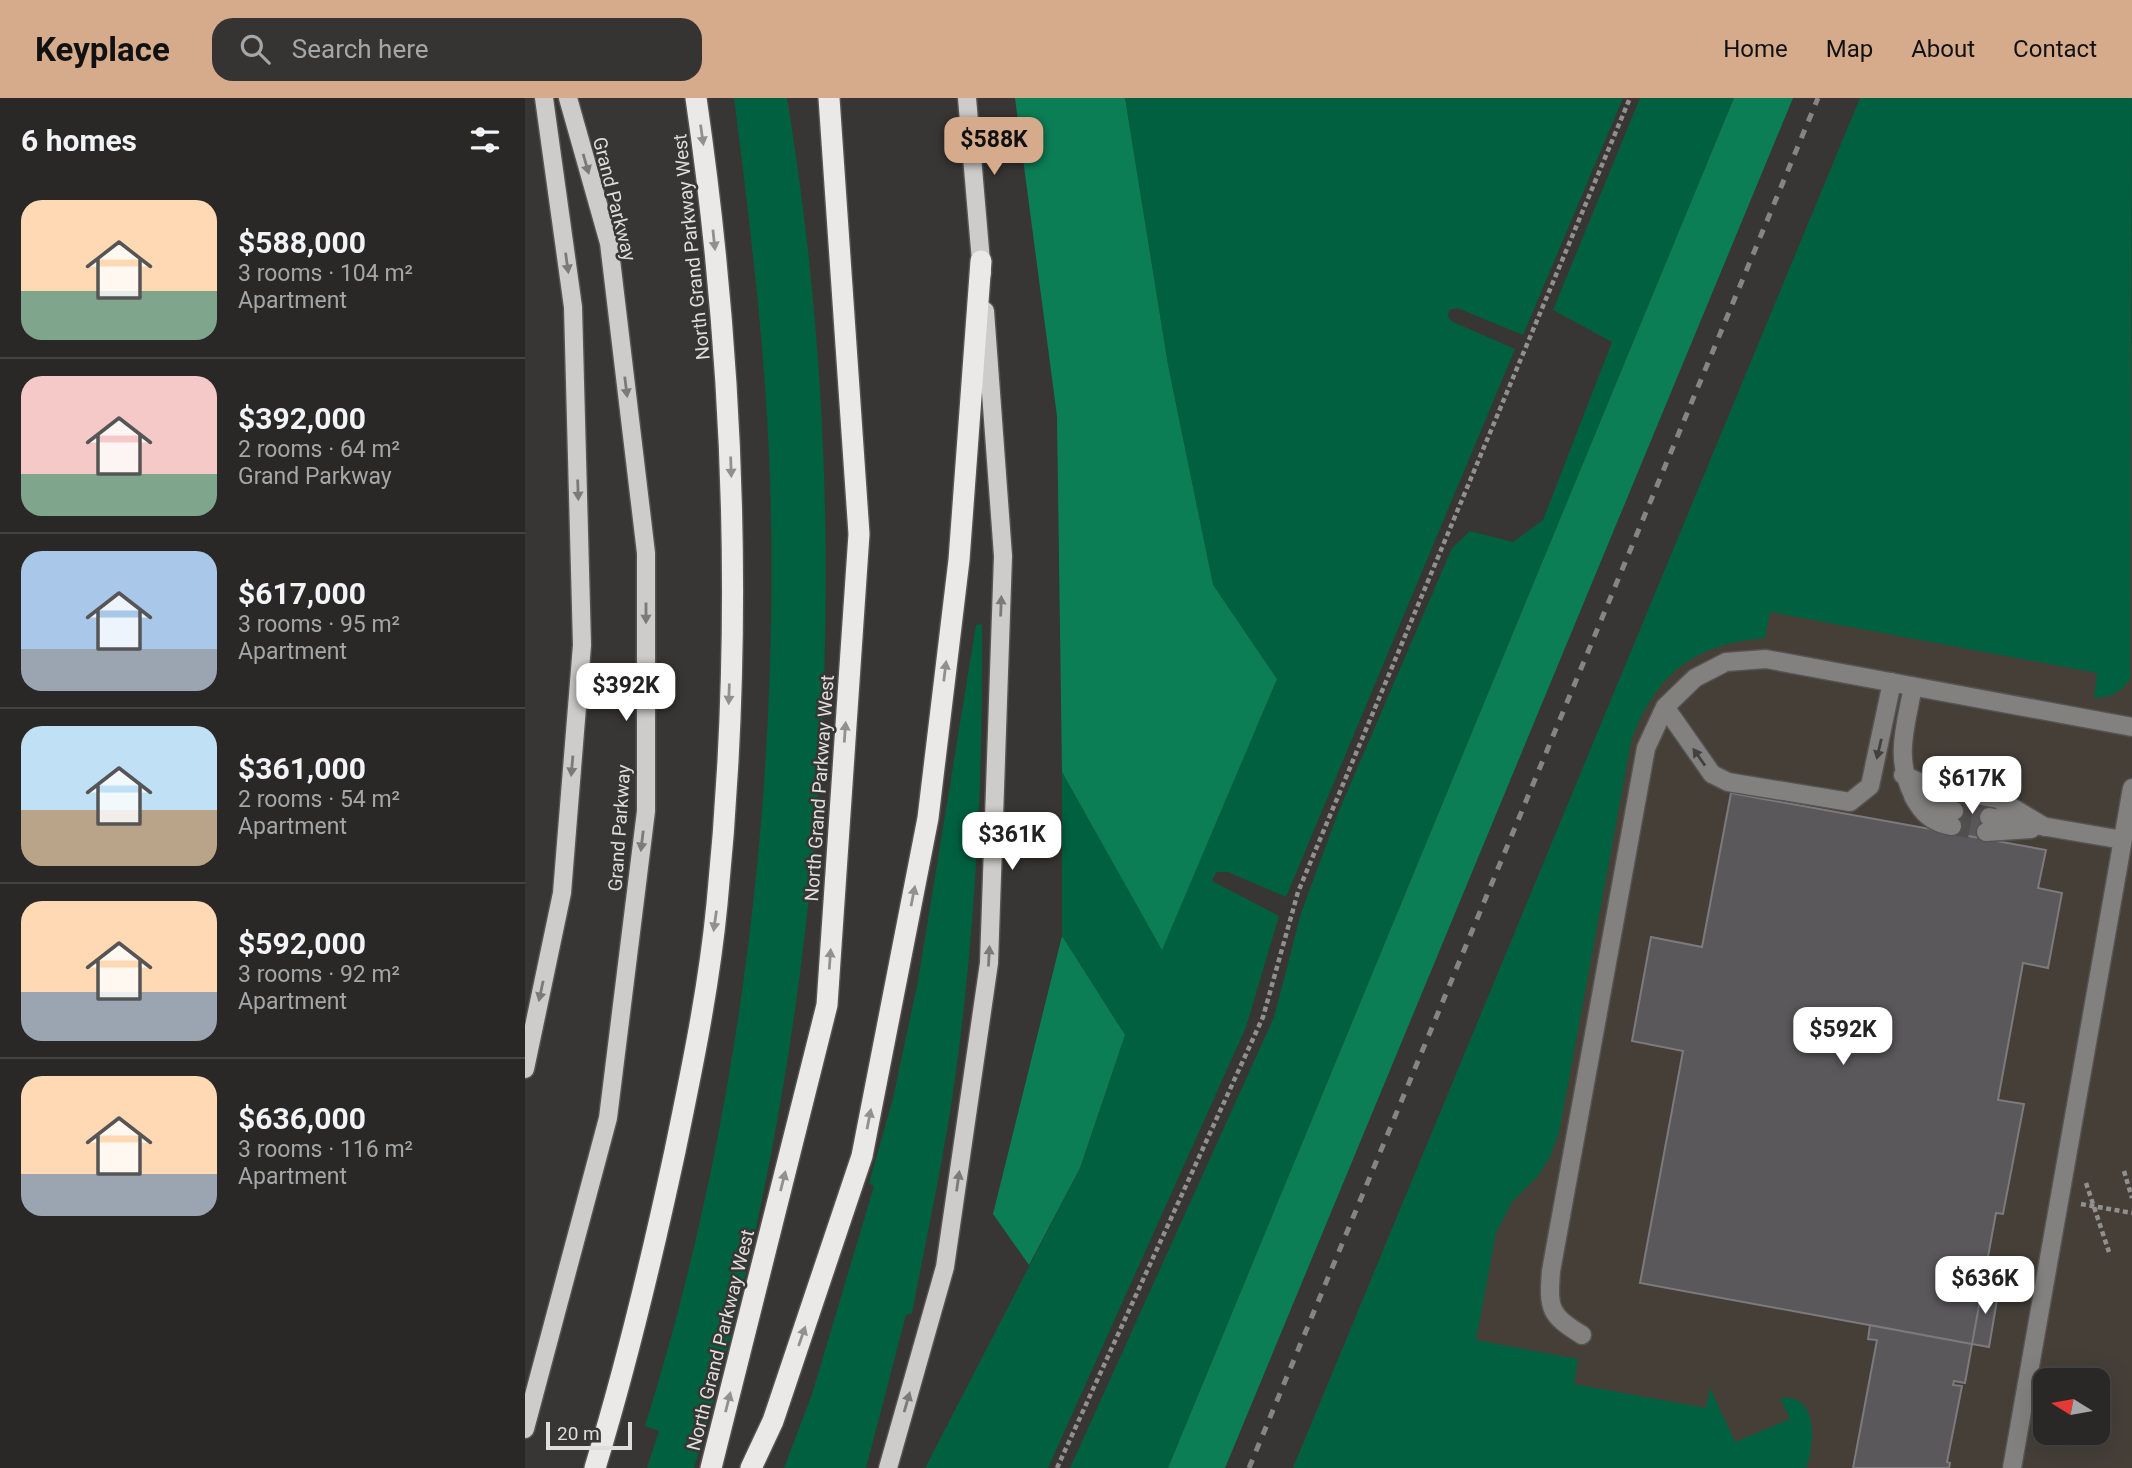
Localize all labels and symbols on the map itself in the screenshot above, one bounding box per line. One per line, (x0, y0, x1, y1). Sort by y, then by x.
pin: $588K (945, 118, 1043, 177)
one-way arrow (696, 124, 707, 146)
street label: North Grand Parkway West (668, 133, 715, 361)
street label: Grand Parkway (588, 135, 641, 264)
one-way arrow (582, 153, 592, 174)
one-way arrow (709, 229, 720, 251)
one-way arrow (561, 252, 572, 274)
one-way arrow (620, 376, 631, 398)
one-way arrow (726, 456, 737, 478)
one-way arrow (572, 479, 583, 501)
one-way arrow (996, 595, 1007, 617)
one-way arrow (640, 603, 652, 625)
one-way arrow (940, 660, 951, 682)
pin: $392K (577, 664, 675, 723)
street label: North Grand Parkway West (800, 674, 839, 902)
one-way arrow (723, 684, 735, 706)
one-way arrow (840, 721, 851, 743)
one-way arrow (1873, 738, 1884, 760)
one-way arrow (1692, 748, 1706, 766)
one-way arrow (566, 755, 577, 777)
pin: $617K (1923, 756, 2021, 816)
street label: Grand Parkway (604, 764, 635, 892)
pin: $361K (963, 812, 1061, 872)
one-way arrow (636, 830, 647, 852)
one-way arrow (908, 885, 919, 907)
one-way arrow (709, 910, 720, 932)
one-way arrow (984, 945, 995, 967)
one-way arrow (825, 948, 836, 970)
one-way arrow (536, 980, 547, 1002)
pin: $592K (1794, 1007, 1892, 1067)
one-way arrow (864, 1108, 875, 1130)
one-way arrow (778, 1170, 789, 1192)
one-way arrow (953, 1170, 964, 1192)
street label: North Grand Parkway West (682, 1227, 759, 1453)
pin: $636K (1936, 1256, 2034, 1316)
one-way arrow (797, 1325, 808, 1346)
north arrow (2033, 1368, 2111, 1446)
one-way arrow (723, 1391, 734, 1413)
one-way arrow (902, 1392, 912, 1413)
scale bar (546, 1419, 632, 1451)

